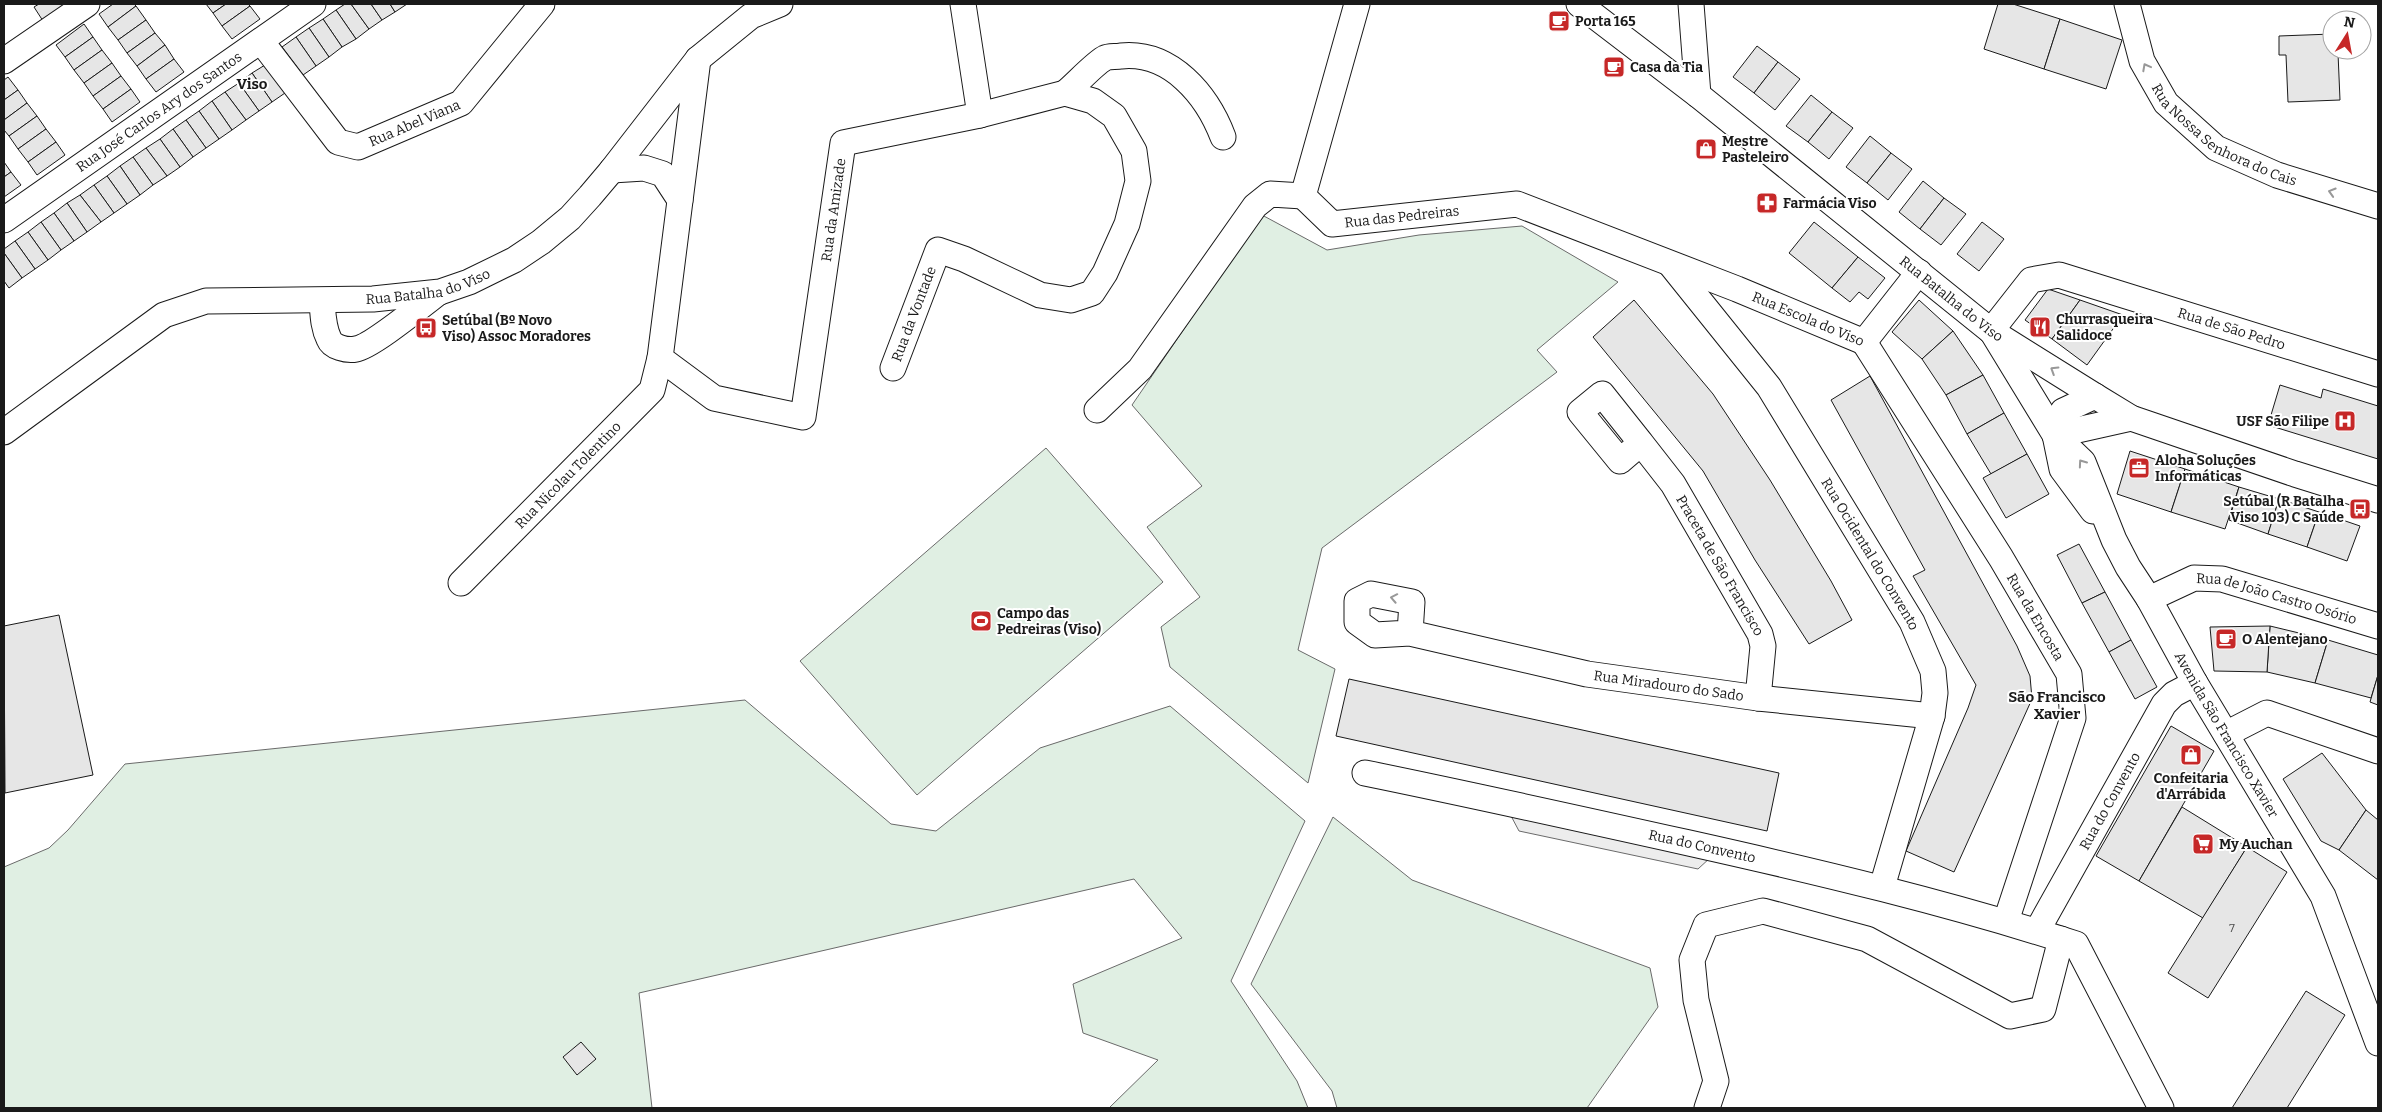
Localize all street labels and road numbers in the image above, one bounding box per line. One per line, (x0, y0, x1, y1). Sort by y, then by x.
street label: Rua José Carlos Ary dos Santos (73, 48, 245, 175)
street label: Rua Nossa Senhora do Cais (2148, 81, 2299, 189)
street label: Rua Abel Viana (366, 96, 463, 150)
street label: Rua da Amizade (817, 157, 849, 263)
street label: Rua das Pedreiras (1344, 202, 1460, 231)
street label: Rua Batalha do Viso (1896, 252, 2006, 345)
street label: Rua da Vontade (888, 264, 940, 364)
street label: Rua Batalha do Viso (366, 265, 493, 308)
street label: Rua Escola do Viso (1750, 288, 1867, 350)
street label: Rua de São Pedro (2176, 304, 2287, 353)
street label: Rua Nicolau Tolentino (511, 418, 625, 532)
street label: Rua Ocidental do Convento (1818, 475, 1923, 633)
street label: Praceta de São Francisco (1673, 492, 1768, 639)
street label: Rua da Encosta (2003, 570, 2068, 664)
street label: Rua de João Castro Osório (2196, 570, 2359, 628)
street label: Avenida São Francisco Xavier (2171, 649, 2282, 821)
street label: Rua Miradouro do Sado (1593, 667, 1745, 704)
street label: Rua do Convento (2076, 749, 2144, 853)
street label: Rua do Convento (1647, 826, 1757, 866)

